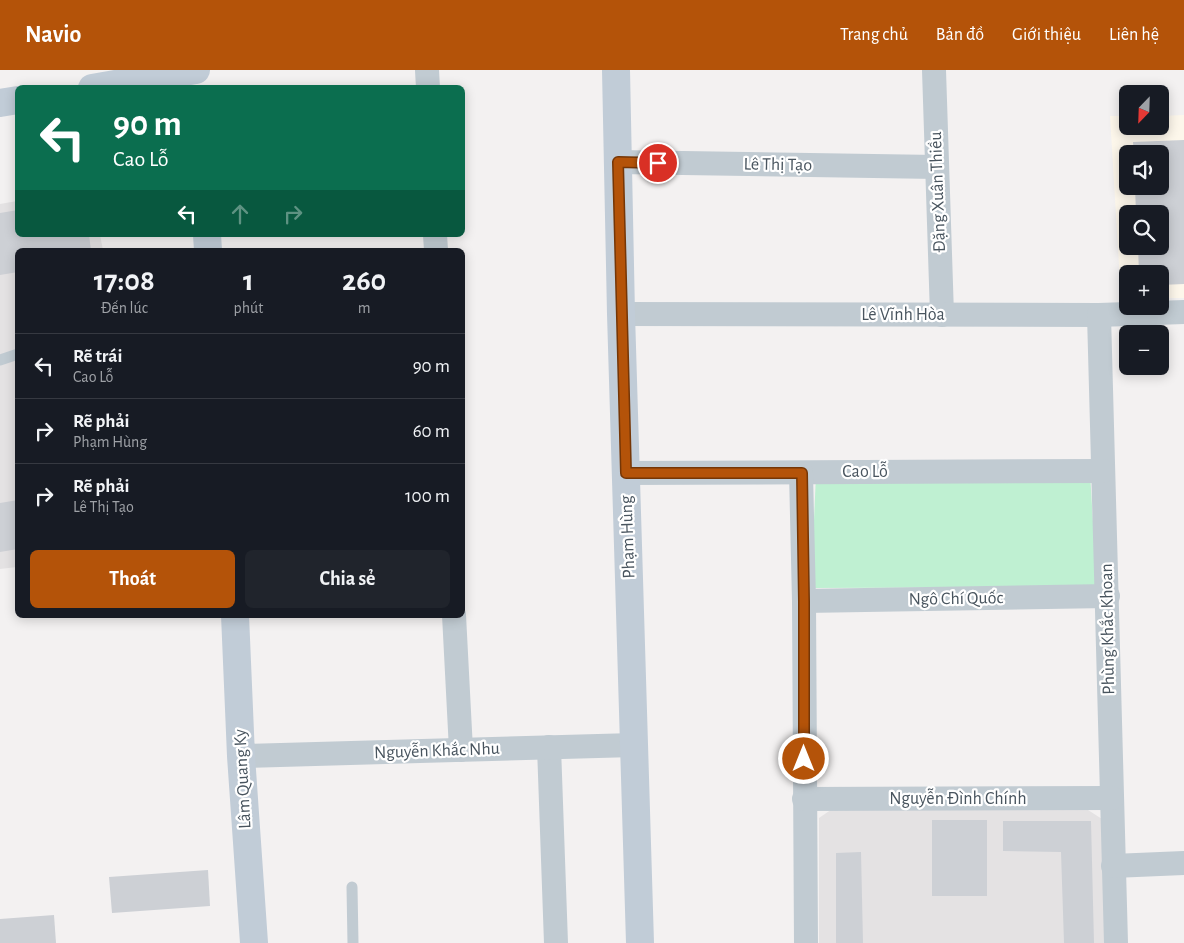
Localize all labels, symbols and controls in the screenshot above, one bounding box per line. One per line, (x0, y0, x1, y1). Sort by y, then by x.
text: Navio (25, 23, 81, 47)
text: Trang chủ (840, 26, 908, 44)
text: Bản đồ (936, 26, 984, 44)
text: Giới thiệu (1012, 26, 1081, 44)
text: Liên hệ (1109, 26, 1159, 44)
north arrow (1119, 85, 1169, 135)
map controls (1119, 85, 1169, 375)
icon: left (30, 105, 95, 170)
text: 90 m (113, 107, 182, 142)
street label: Đặng Xuân Thiều (926, 131, 949, 253)
pin (637, 142, 679, 184)
button: sound (1119, 145, 1169, 195)
text: Cao Lỗ (113, 148, 169, 170)
icon: arrive (644, 149, 672, 177)
street label: Lê Thị Tạo (744, 155, 813, 175)
icon: left (173, 200, 201, 228)
icon: ahead (226, 200, 254, 228)
icon: right (279, 200, 307, 228)
button: search (1119, 205, 1169, 255)
button: + (1119, 265, 1169, 315)
text: 17:08 (94, 266, 155, 296)
text: 1 (243, 266, 254, 296)
text: 260 (342, 266, 386, 296)
text: Đến lúc (101, 300, 148, 316)
text: phút (234, 300, 263, 316)
text: m (358, 300, 371, 316)
street label: Lê Vĩnh Hòa (861, 306, 945, 324)
button: − (1119, 325, 1169, 375)
text: Rẽ trái (73, 347, 122, 366)
icon: left (30, 352, 58, 380)
text: 90 m (413, 357, 450, 376)
text: Cao Lỗ (73, 369, 113, 385)
text: Rẽ phải (73, 412, 130, 431)
icon: right (30, 417, 58, 445)
text: 60 m (413, 422, 450, 441)
text: Phạm Hùng (73, 434, 147, 450)
street label: Cao Lỗ (842, 461, 888, 481)
text: Rẽ phải (73, 477, 130, 496)
icon: right (30, 482, 58, 510)
text: 100 m (405, 487, 450, 506)
street label: Phạm Hùng (618, 495, 638, 579)
text: Lê Thị Tạo (73, 499, 134, 515)
button: Thoát (30, 550, 235, 608)
button: Chia sẻ (245, 550, 450, 608)
street label: Phùng Khắc Khoan (1097, 563, 1118, 695)
street label: Ngô Chí Quốc (908, 588, 1004, 609)
street label: Lâm Quang Ky (231, 728, 255, 829)
position arrow (777, 732, 829, 784)
street label: Nguyễn Khắc Nhu (374, 738, 500, 762)
street label: Nguyễn Đình Chính (889, 788, 1027, 808)

